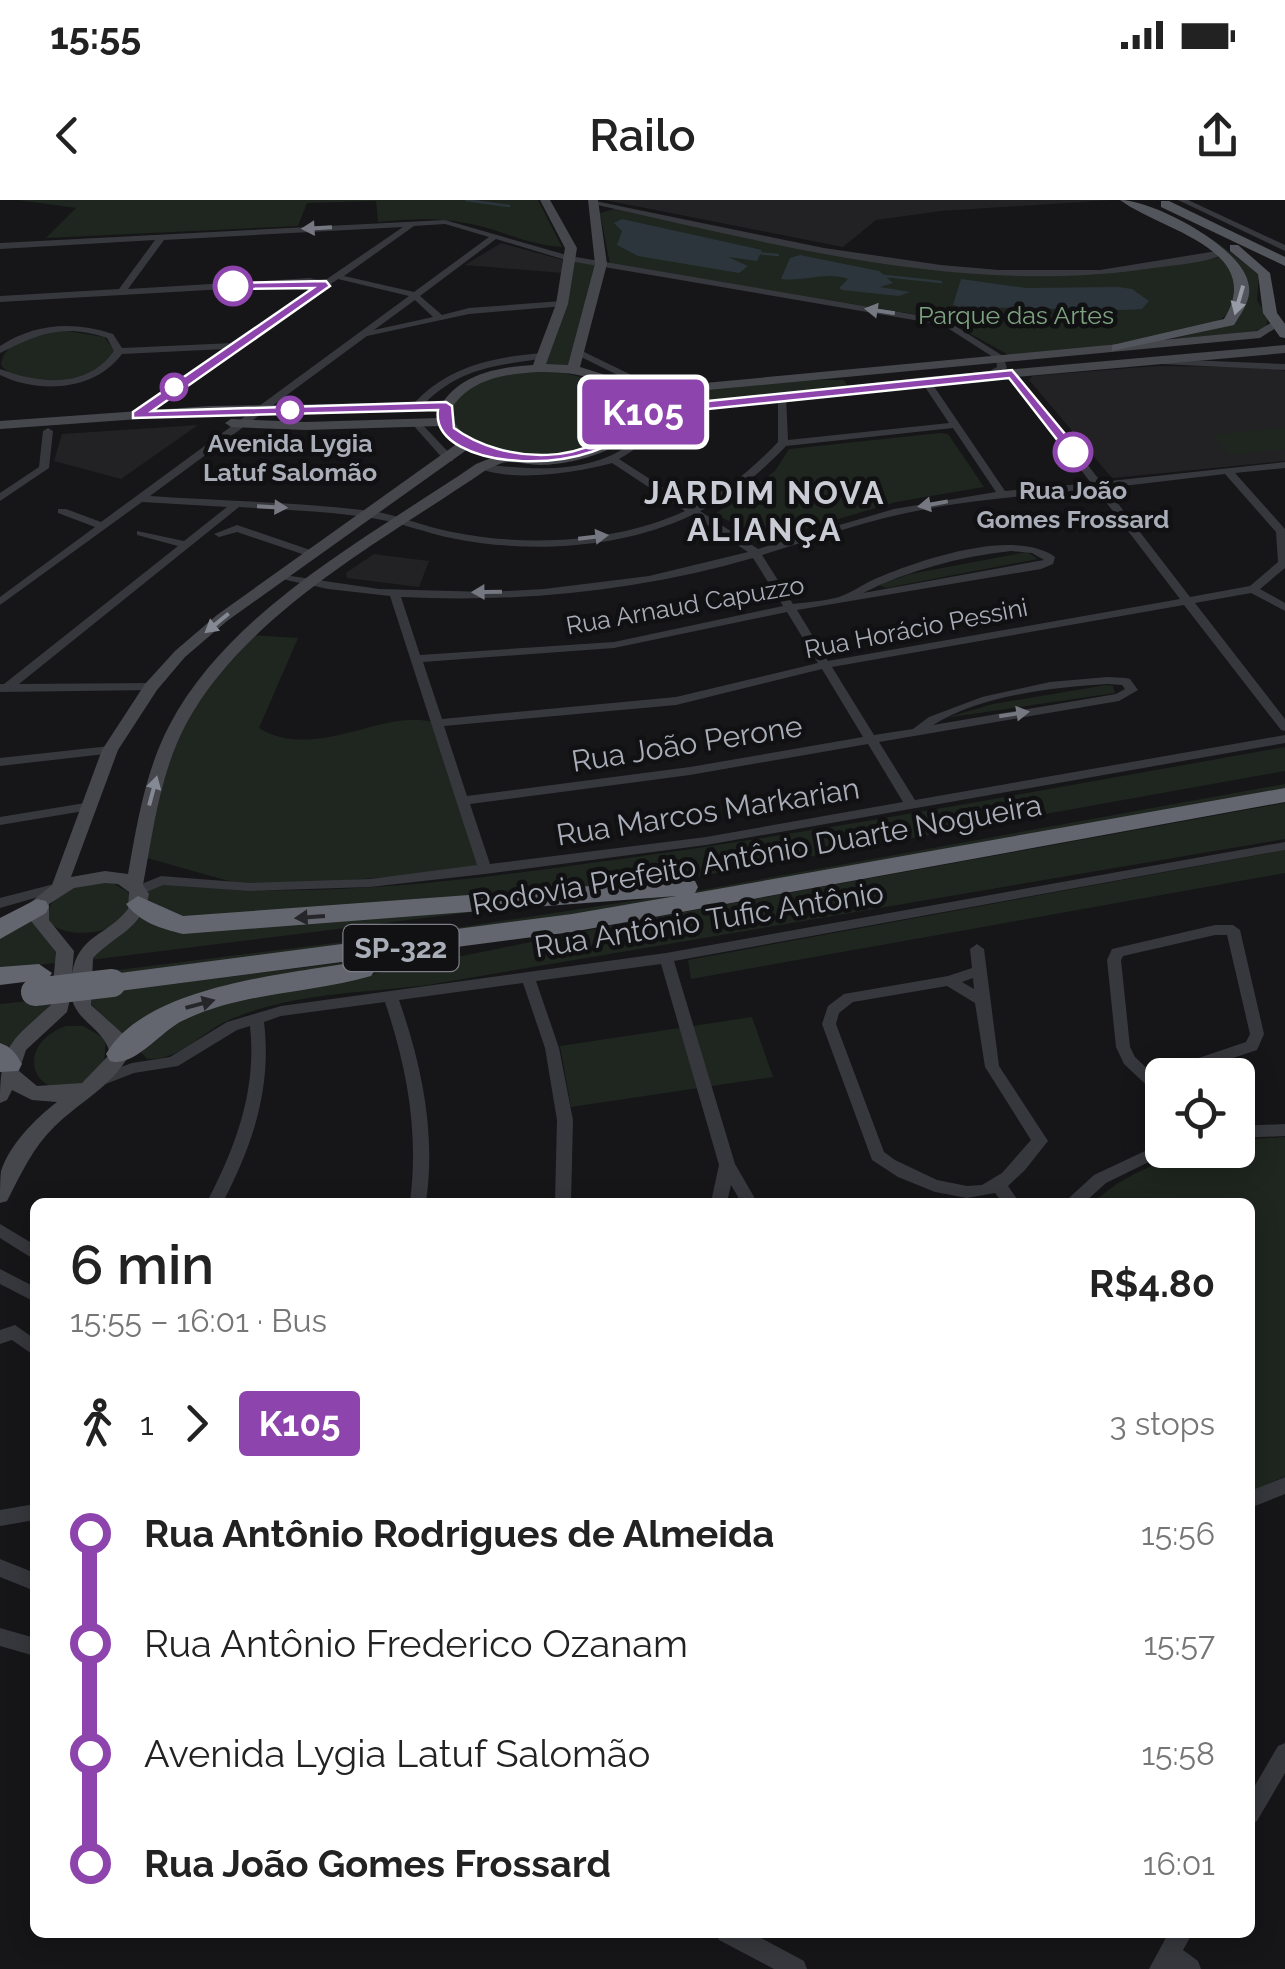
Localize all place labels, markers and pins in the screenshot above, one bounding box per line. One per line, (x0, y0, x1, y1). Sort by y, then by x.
unlabelled marker (214, 267, 252, 305)
unlabelled marker (161, 374, 187, 400)
marker: Avenida Lygia Latuf Salomão (277, 397, 303, 423)
place label: Avenida Lygia Latuf Salomão (203, 428, 377, 487)
marker: Rua João Gomes Frossard (1054, 433, 1092, 471)
place label: Rua João Gomes Frossard (977, 475, 1169, 534)

